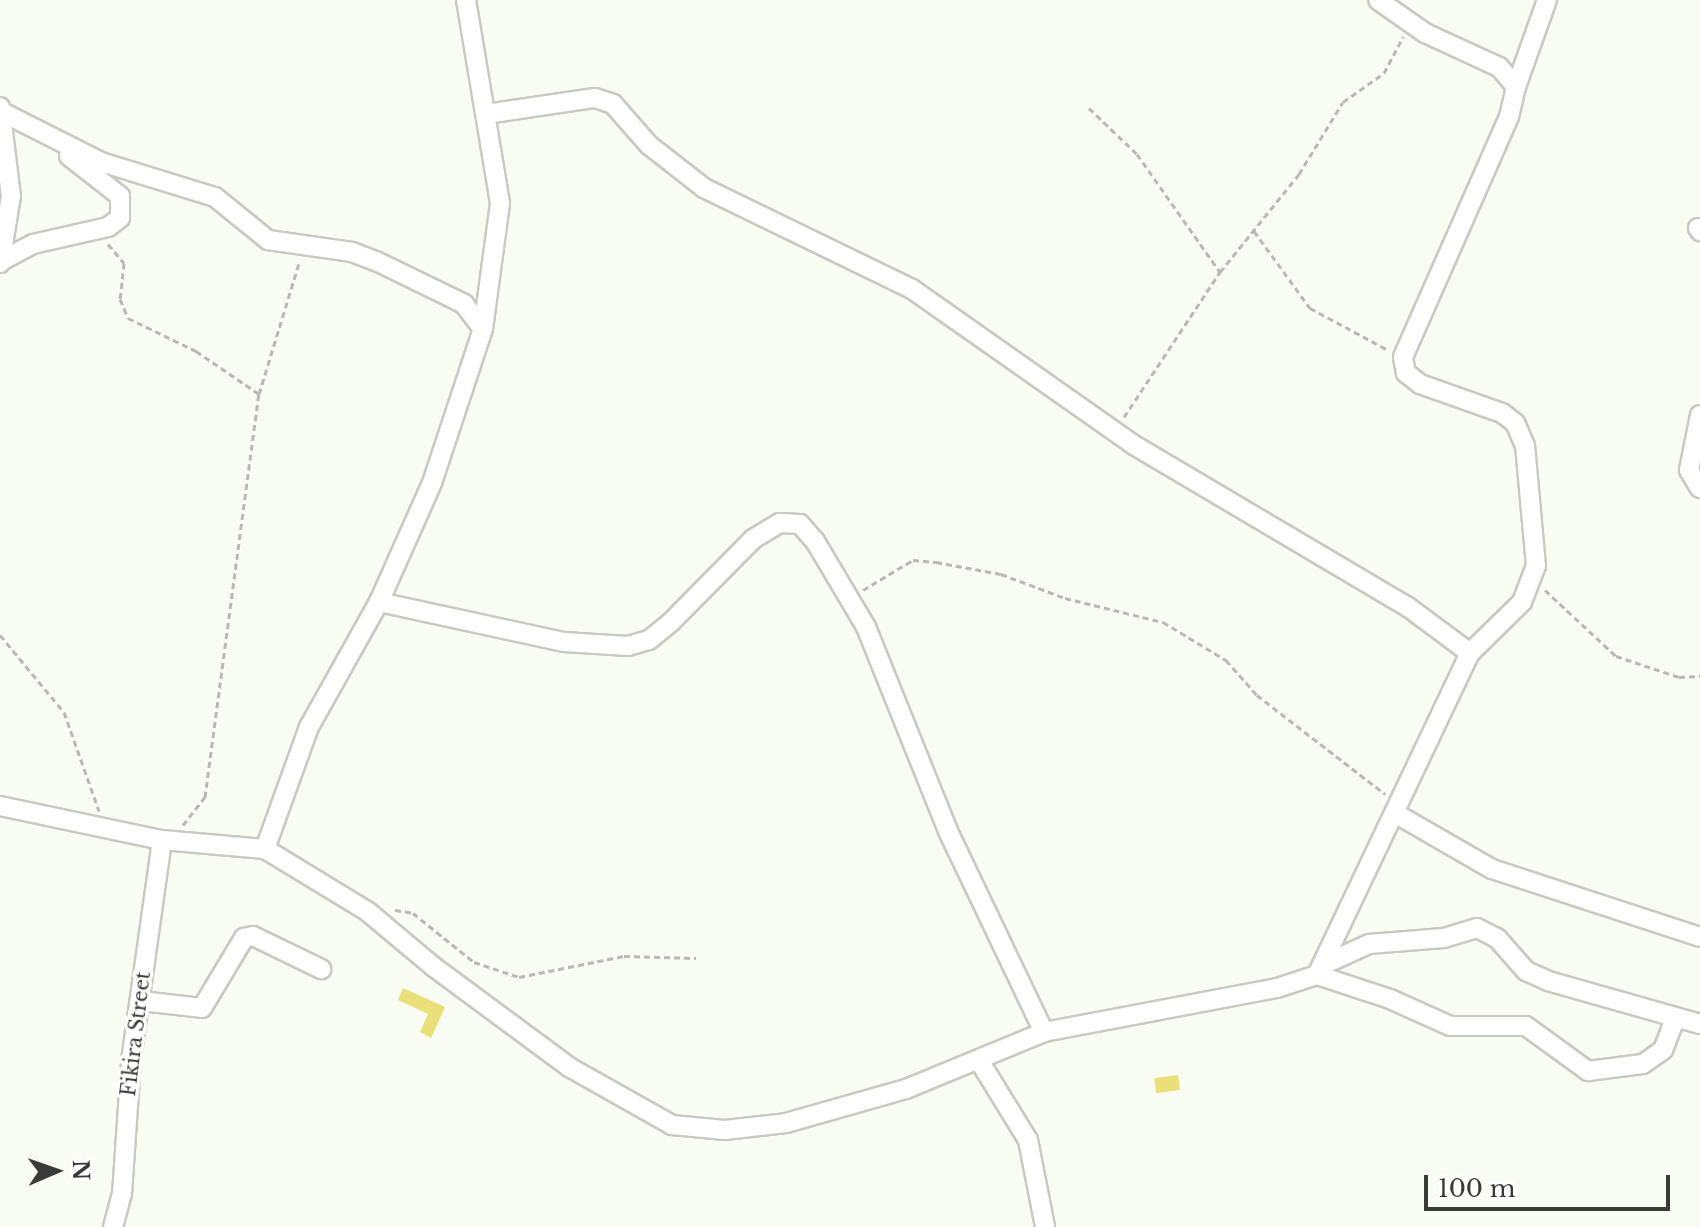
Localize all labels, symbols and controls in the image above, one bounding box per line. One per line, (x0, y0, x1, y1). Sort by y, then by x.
street label: Fikira Street (116, 970, 156, 1098)
north arrow (16, 1131, 96, 1211)
text: N (67, 1159, 94, 1181)
scale bar (1428, 1159, 1674, 1209)
text: 100 m (1438, 1174, 1516, 1203)

